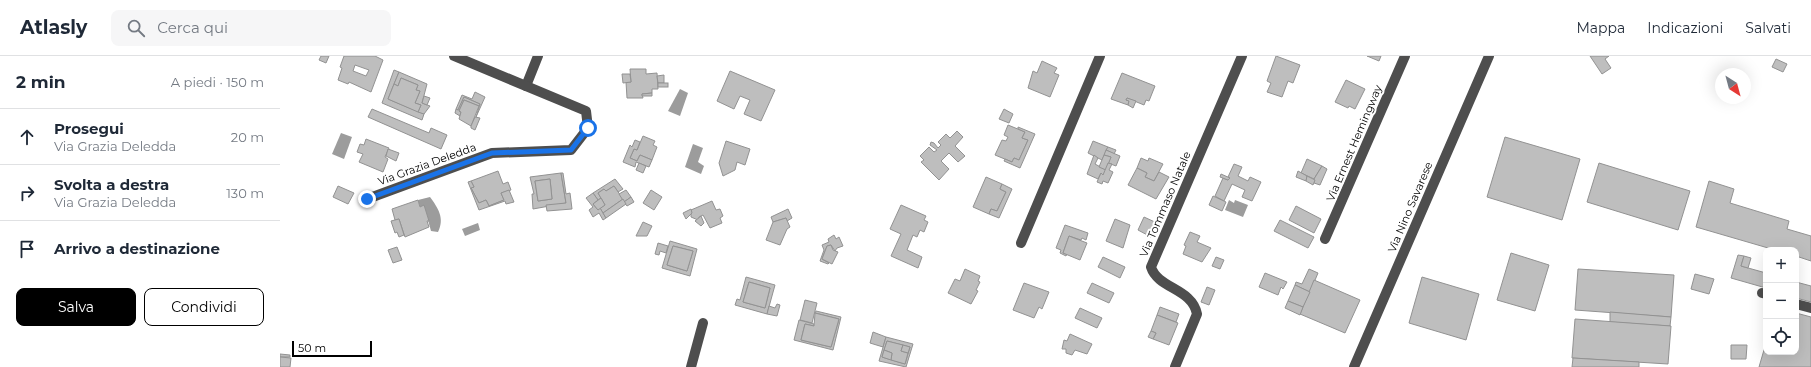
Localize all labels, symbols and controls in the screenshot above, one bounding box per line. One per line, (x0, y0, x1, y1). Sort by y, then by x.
search box (111, 10, 391, 46)
text: Atlasly (20, 16, 87, 39)
icon: search (125, 17, 147, 39)
text: Cerca qui (157, 18, 228, 37)
text: Mappa (1576, 19, 1625, 37)
text: Indicazioni (1647, 19, 1723, 37)
text: Salvati (1745, 19, 1791, 37)
north arrow (1715, 68, 1751, 104)
text: 2 min (16, 72, 66, 92)
text: A piedi · 150 m (171, 74, 264, 90)
street label: Via Ernest Hemingway (1323, 83, 1385, 203)
text: Prosegui (54, 119, 124, 138)
route start (579, 119, 597, 137)
icon: ahead (16, 126, 38, 148)
text: 20 m (231, 129, 264, 145)
text: Via Grazia Deledda (54, 138, 176, 154)
street label: Via Grazia Deledda (376, 140, 478, 188)
street label: Via Tommaso Natale (1136, 149, 1194, 259)
street label: Via Nino Savarese (1385, 159, 1436, 254)
text: Svolta a destra (54, 175, 169, 194)
icon: right (16, 182, 38, 204)
text: 130 m (226, 185, 264, 201)
route end (358, 190, 376, 208)
text: Via Grazia Deledda (54, 194, 176, 210)
icon: arrive (16, 238, 38, 260)
text: Arrivo a destinazione (54, 239, 220, 258)
map controls (1763, 247, 1799, 355)
button: + (1763, 247, 1799, 283)
button: − (1763, 283, 1799, 319)
button: Salva (16, 288, 136, 326)
button: Condividi (144, 288, 264, 326)
button: locate (1763, 319, 1799, 355)
scale bar (292, 339, 372, 358)
text: 50 m (298, 341, 326, 355)

